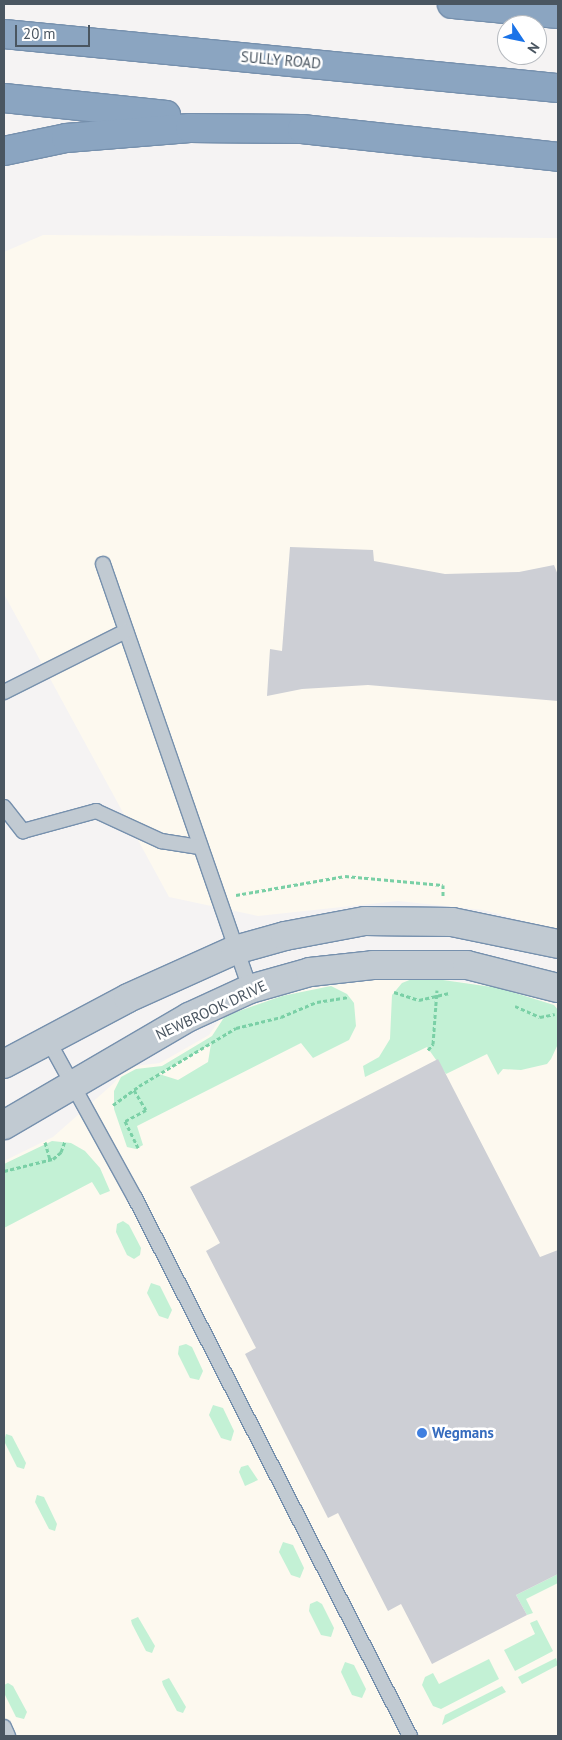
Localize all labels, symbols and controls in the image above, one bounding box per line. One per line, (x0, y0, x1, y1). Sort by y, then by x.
scale bar (18, 15, 92, 47)
north arrow (497, 15, 547, 65)
text: 20 m (23, 24, 56, 43)
text: N (524, 39, 544, 57)
street label: SULLY ROAD (240, 48, 322, 72)
street label: NEWBROOK DRIVE (152, 976, 270, 1044)
place label: Wegmans (432, 1424, 494, 1442)
marker: Wegmans (416, 1427, 428, 1439)

